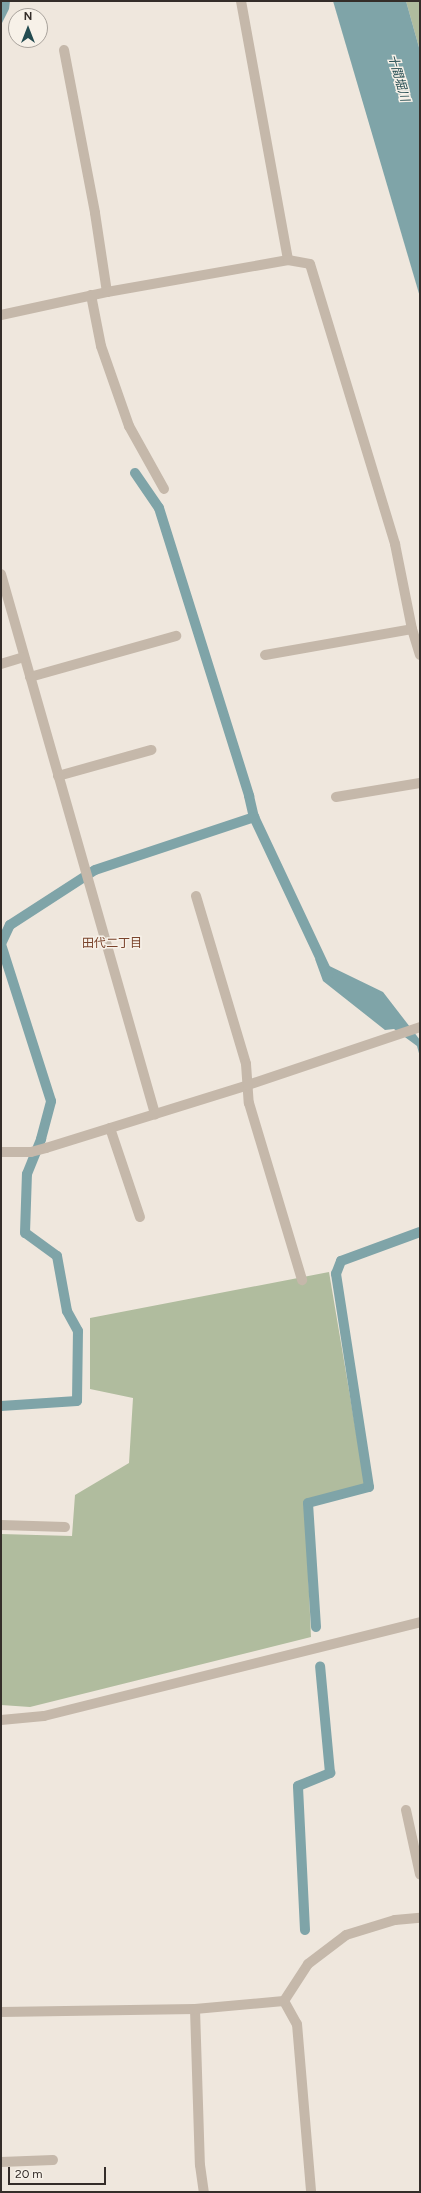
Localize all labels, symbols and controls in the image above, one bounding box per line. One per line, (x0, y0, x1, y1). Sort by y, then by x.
north arrow (8, 8, 48, 48)
text: N (24, 10, 32, 23)
water label: 十間堀川 (384, 53, 412, 103)
district label: 田代二丁目 (82, 937, 142, 951)
scale bar (10, 2159, 108, 2185)
text: 20 m (15, 2167, 43, 2181)

